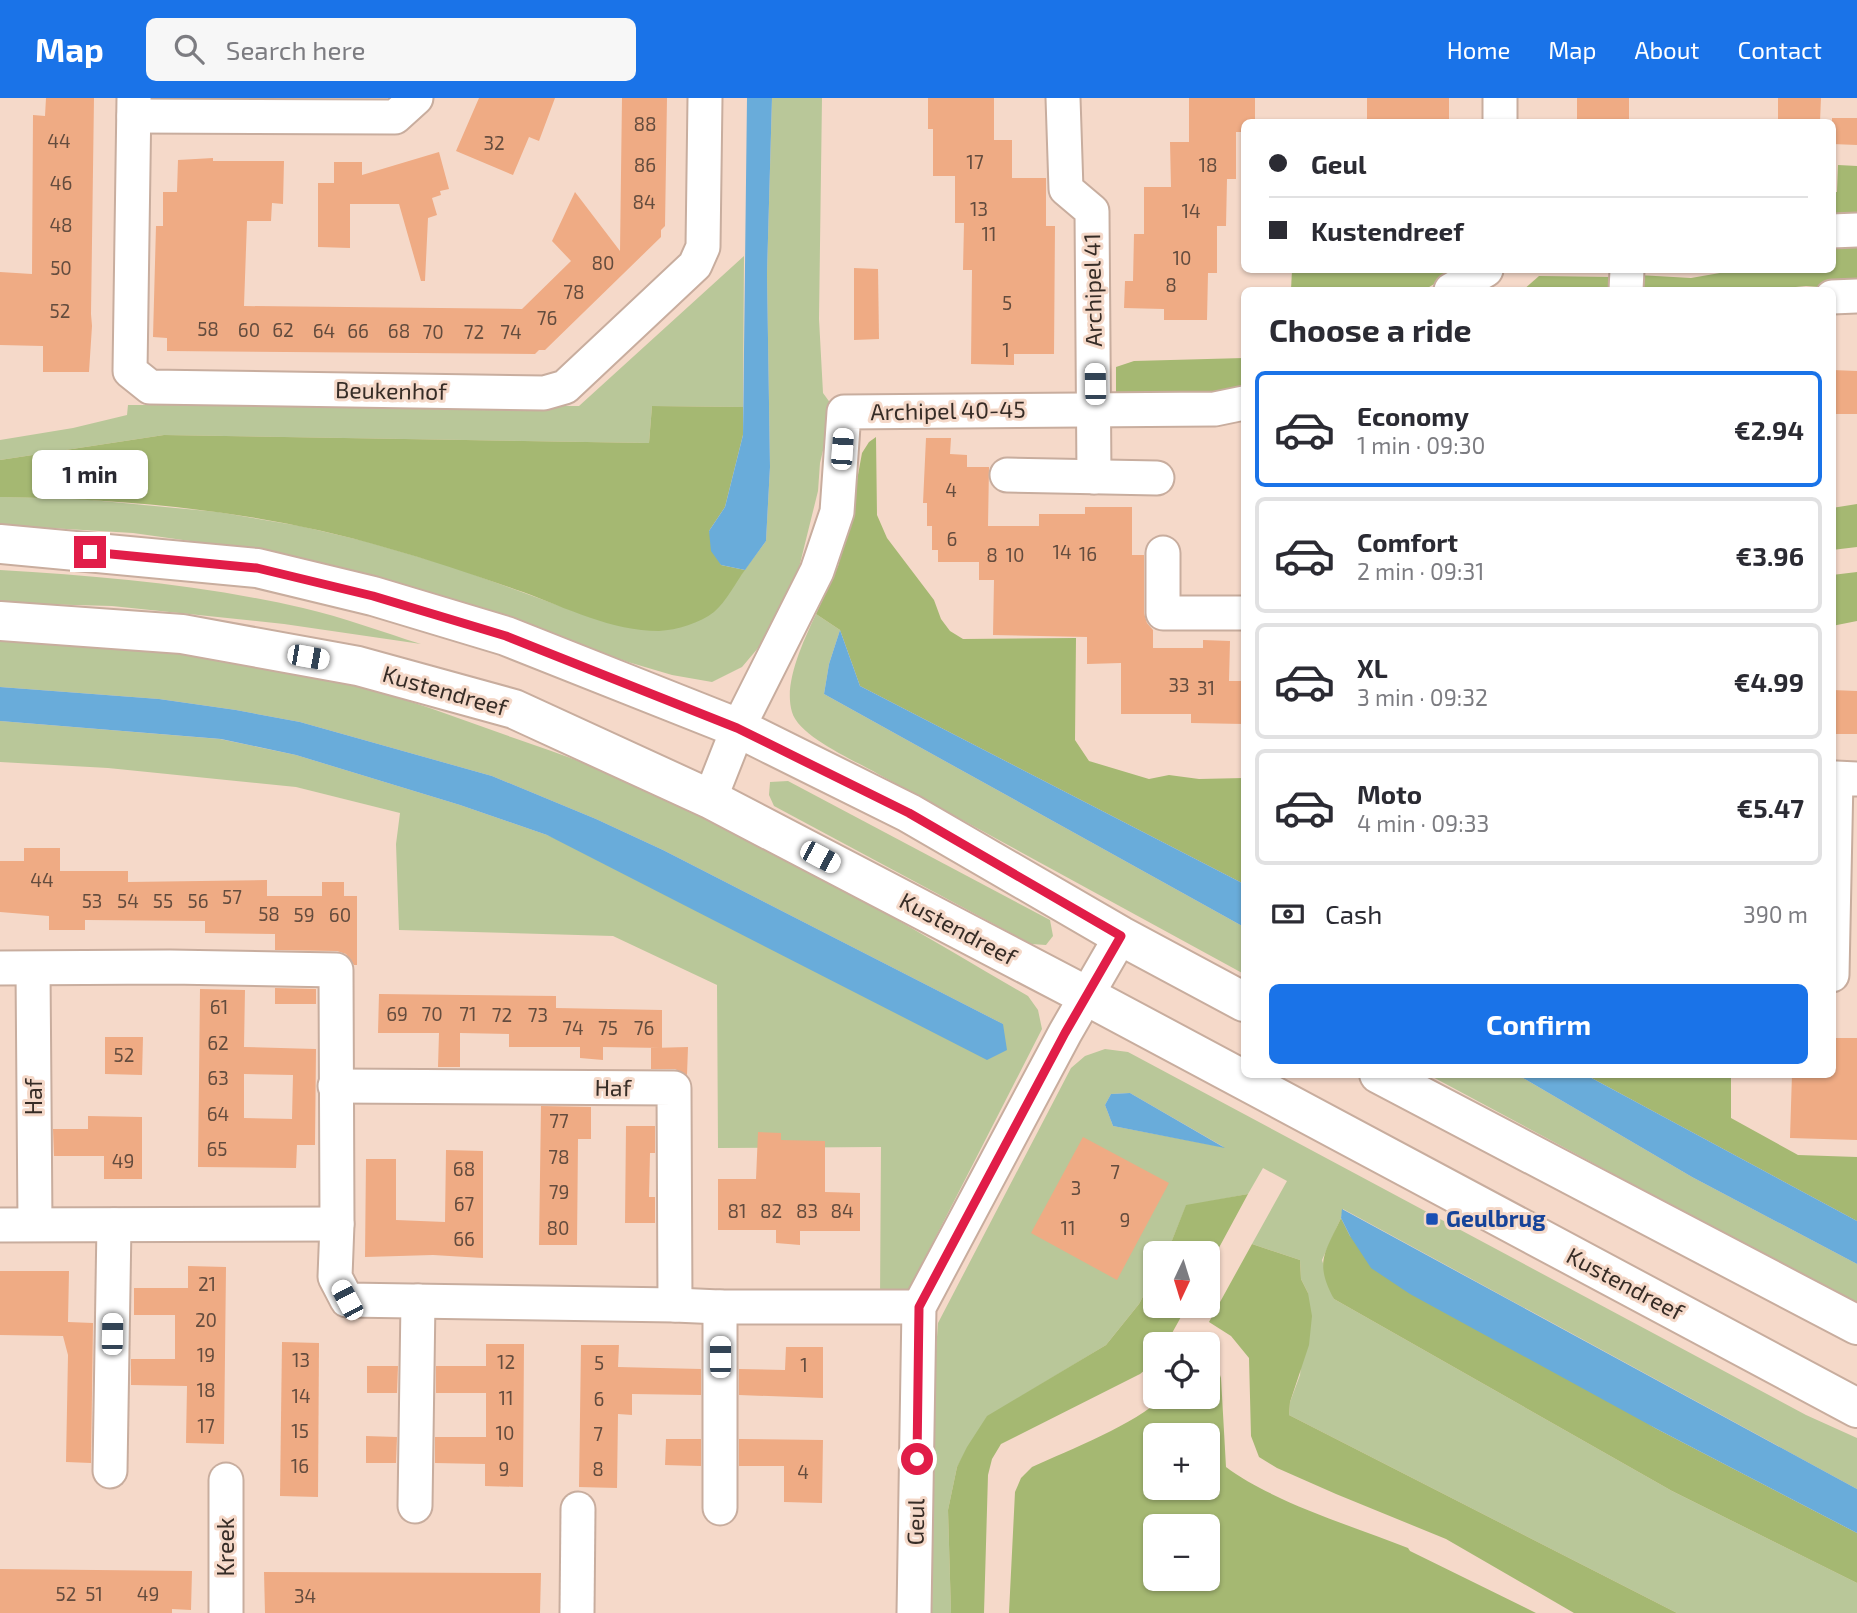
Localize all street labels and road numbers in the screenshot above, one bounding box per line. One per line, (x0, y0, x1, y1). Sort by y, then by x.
street label: Archipel 41 (1077, 233, 1107, 347)
street label: Beukenhof (335, 375, 448, 405)
street label: Archipel 40-45 (870, 395, 1026, 425)
street label: Kustendreef (380, 659, 512, 722)
street label: Kustendreef (895, 886, 1023, 971)
street label: Haf (594, 1073, 633, 1101)
street label: Haf (19, 1077, 47, 1115)
street label: Kustendreef (1562, 1241, 1690, 1326)
street label: Geul (901, 1498, 929, 1546)
street label: Kreek (211, 1517, 239, 1576)

